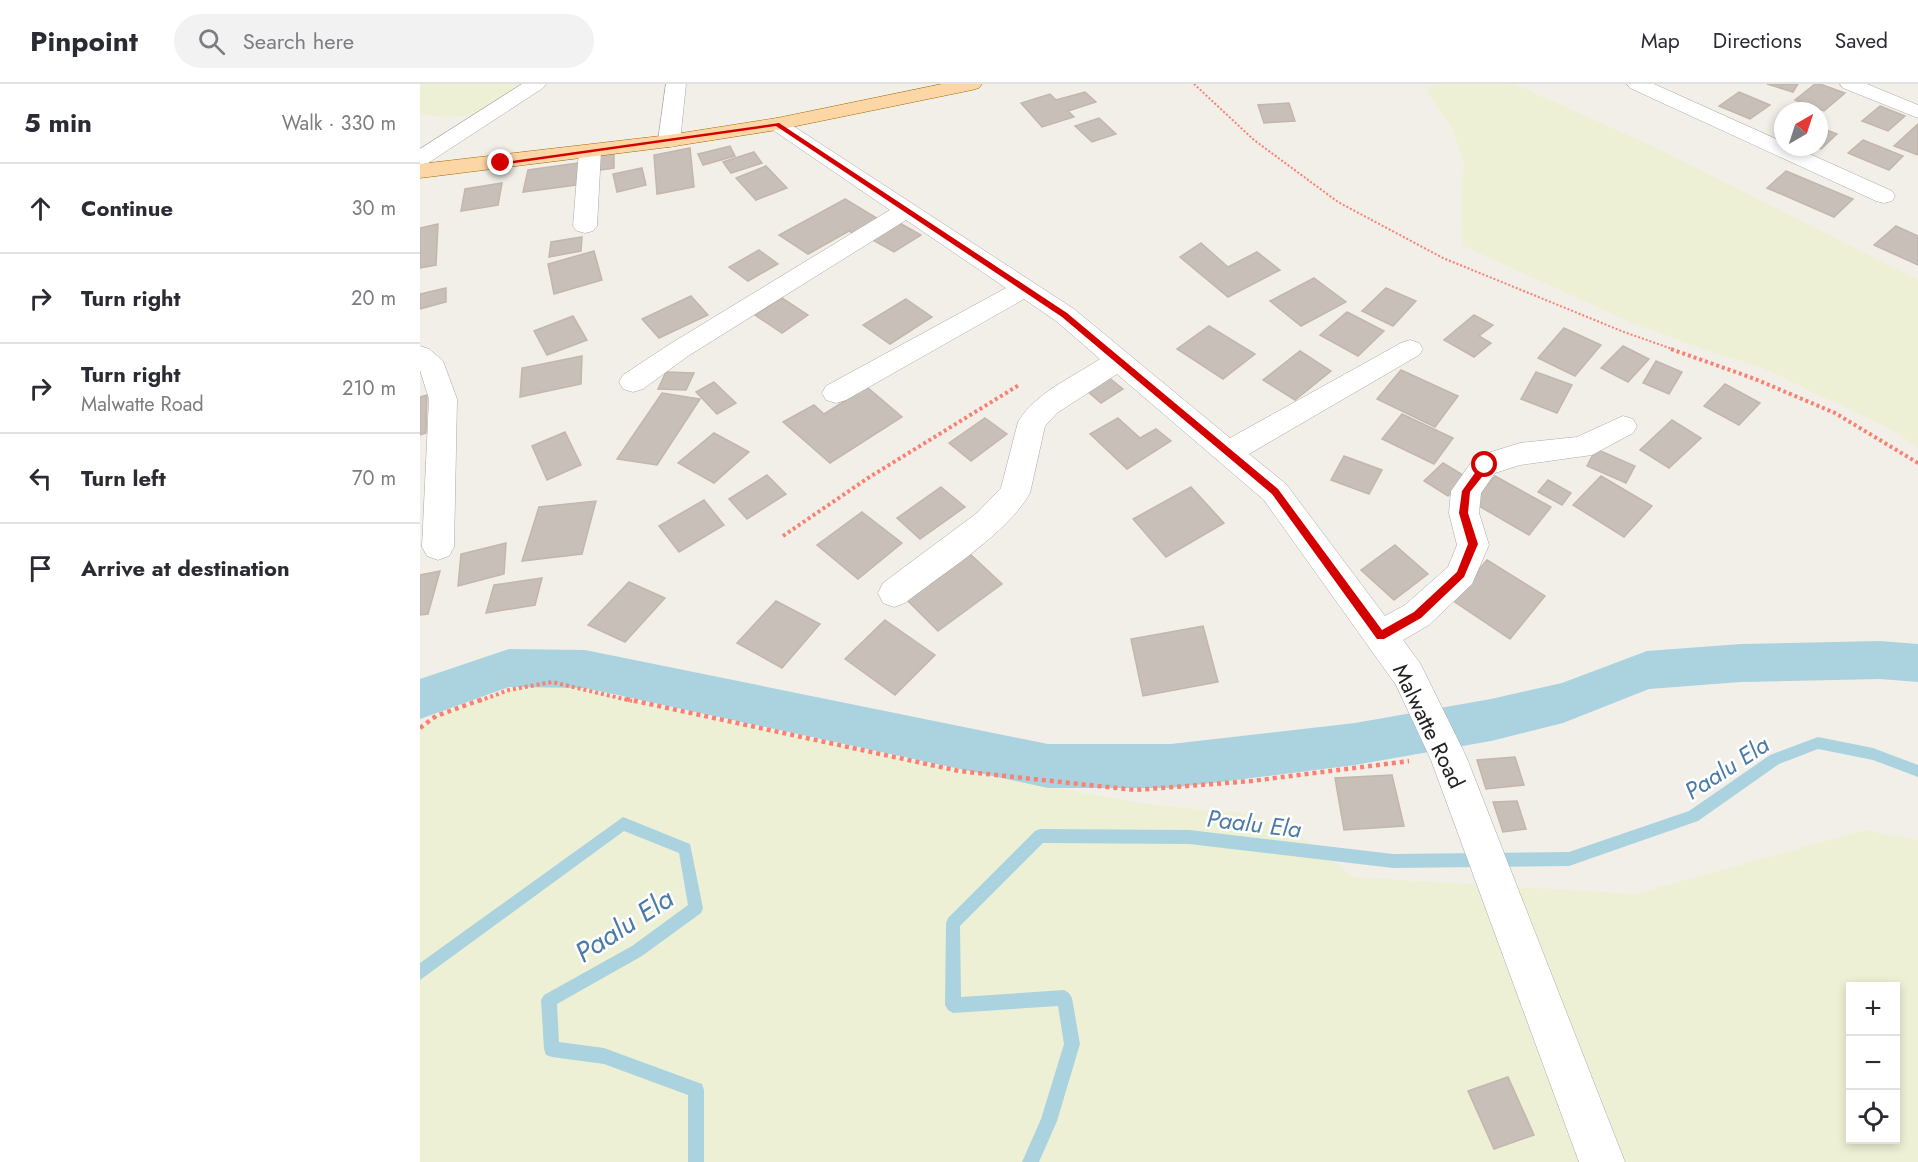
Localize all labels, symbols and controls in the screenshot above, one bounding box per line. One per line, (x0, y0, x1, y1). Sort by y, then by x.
search box (174, 14, 594, 68)
text: Pinpoint (30, 21, 138, 62)
icon: search (195, 25, 228, 58)
text: Search here (243, 25, 354, 57)
text: Map (1641, 26, 1680, 56)
text: Directions (1713, 26, 1802, 56)
text: Saved (1835, 26, 1888, 56)
north arrow (1774, 102, 1828, 156)
text: 5 min (24, 104, 92, 142)
text: Walk · 330 m (282, 109, 396, 138)
route end (487, 149, 513, 175)
icon: ahead (24, 192, 57, 225)
text: Continue (81, 192, 173, 224)
text: 30 m (351, 194, 396, 223)
icon: right (24, 282, 57, 315)
text: Turn right (81, 282, 181, 314)
text: 20 m (351, 284, 396, 313)
text: Turn right (81, 358, 181, 390)
icon: right (24, 372, 57, 405)
text: 210 m (342, 374, 396, 403)
text: Malwatte Road (81, 390, 204, 419)
route start (1471, 451, 1497, 477)
icon: left (24, 462, 57, 495)
text: Turn left (81, 462, 166, 494)
text: 70 m (352, 464, 396, 493)
icon: arrive (24, 552, 57, 585)
text: Arrive at destination (81, 552, 290, 584)
street label: Malwatte Road (1385, 658, 1473, 794)
water label: Paalu Ela (1677, 727, 1776, 808)
water label: Paalu Ela (1205, 800, 1303, 847)
water label: Paalu Ela (567, 878, 682, 973)
map controls (1846, 982, 1900, 1144)
button: + (1846, 982, 1900, 1036)
button: − (1846, 1036, 1900, 1090)
button: locate (1846, 1090, 1900, 1144)

